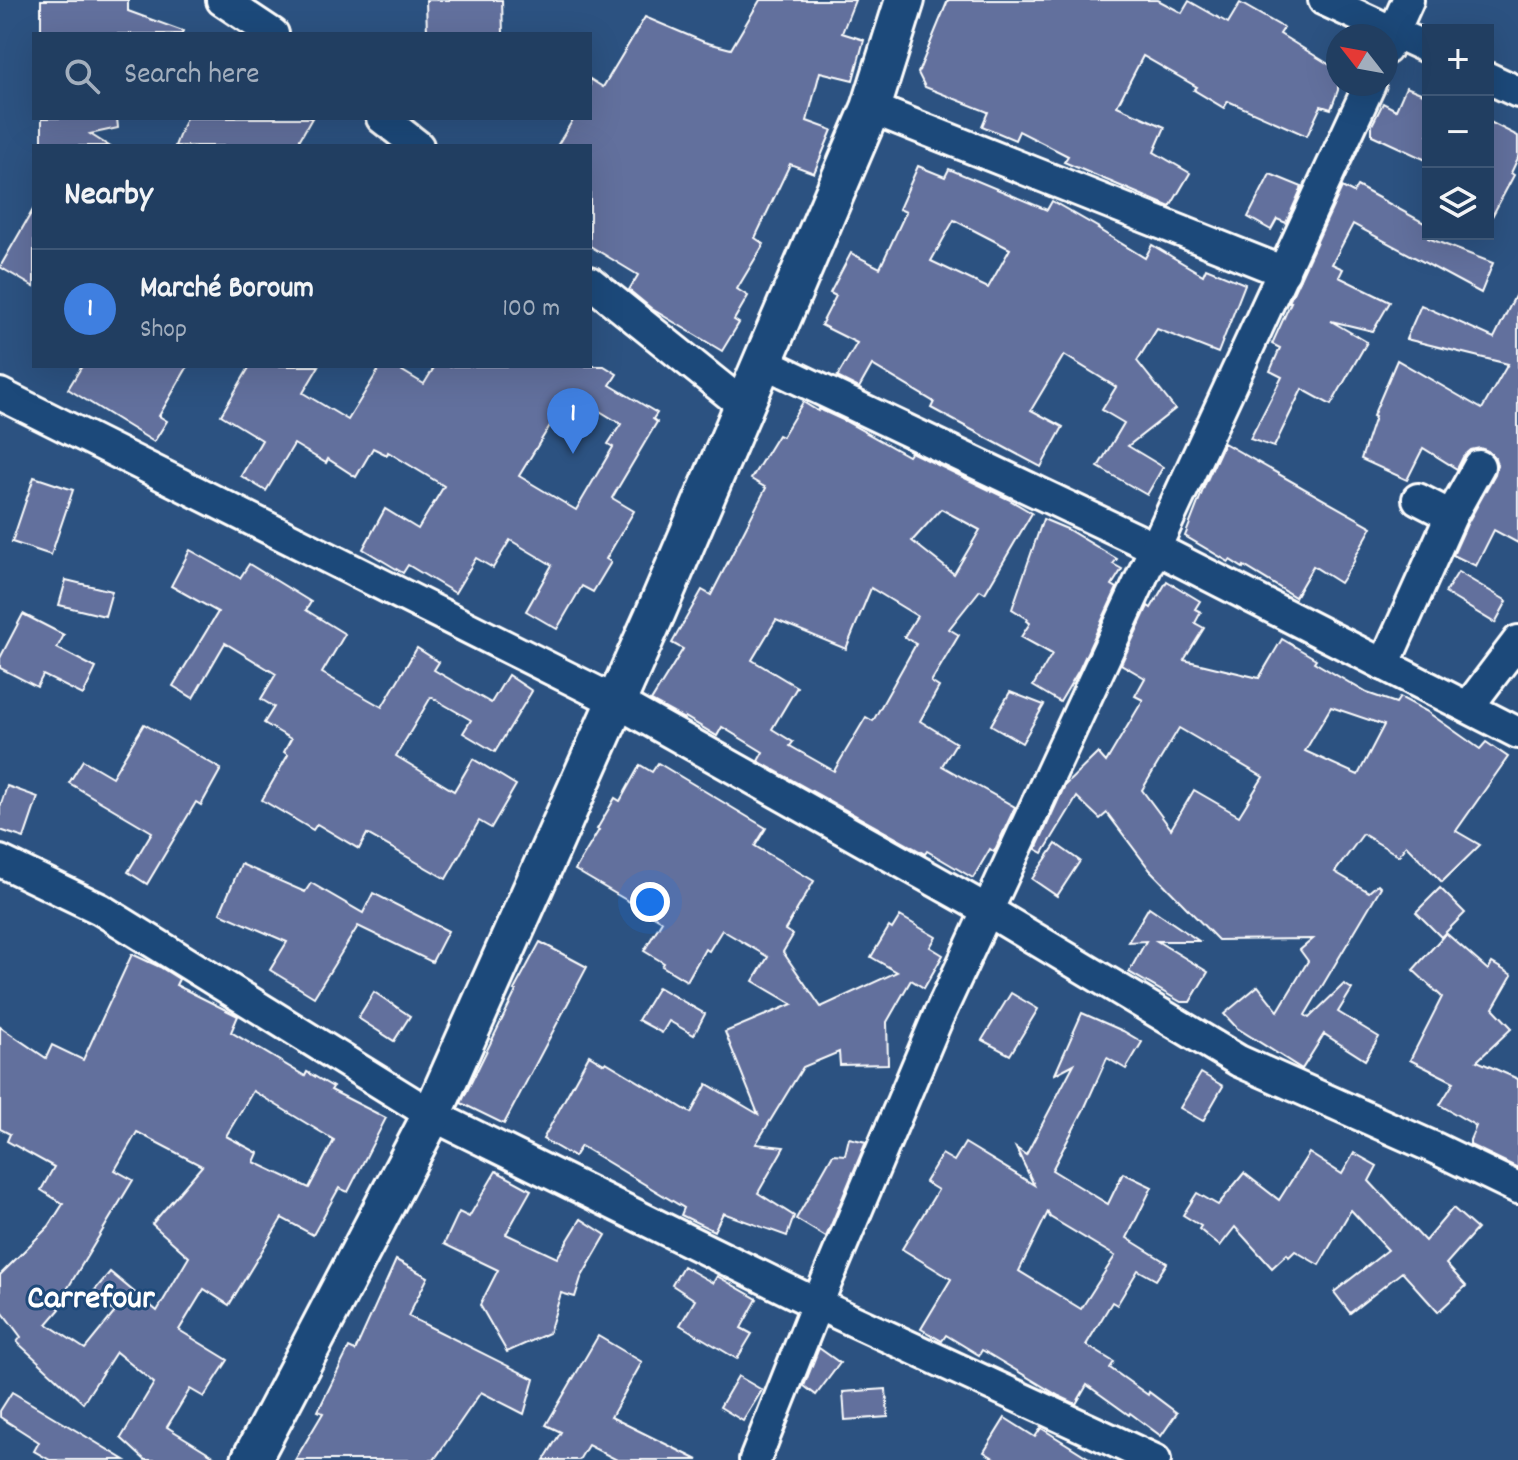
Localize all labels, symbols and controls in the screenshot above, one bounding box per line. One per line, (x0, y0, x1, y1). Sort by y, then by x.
north arrow (1326, 24, 1398, 96)
map controls (1422, 24, 1494, 240)
button: + (1422, 24, 1494, 96)
search box (32, 32, 592, 120)
icon: search (60, 54, 104, 98)
text: Search here (124, 55, 260, 98)
button: − (1422, 96, 1494, 168)
button: layers (1422, 168, 1494, 240)
text: Nearby (64, 172, 153, 221)
text: Marché Boroum (140, 269, 314, 312)
text: 1 (87, 291, 93, 328)
text: 100 m (502, 291, 560, 328)
text: Shop (140, 312, 187, 349)
pin: 1 (547, 388, 599, 454)
your location (630, 882, 670, 922)
district label: Carrefour (27, 1276, 155, 1325)

